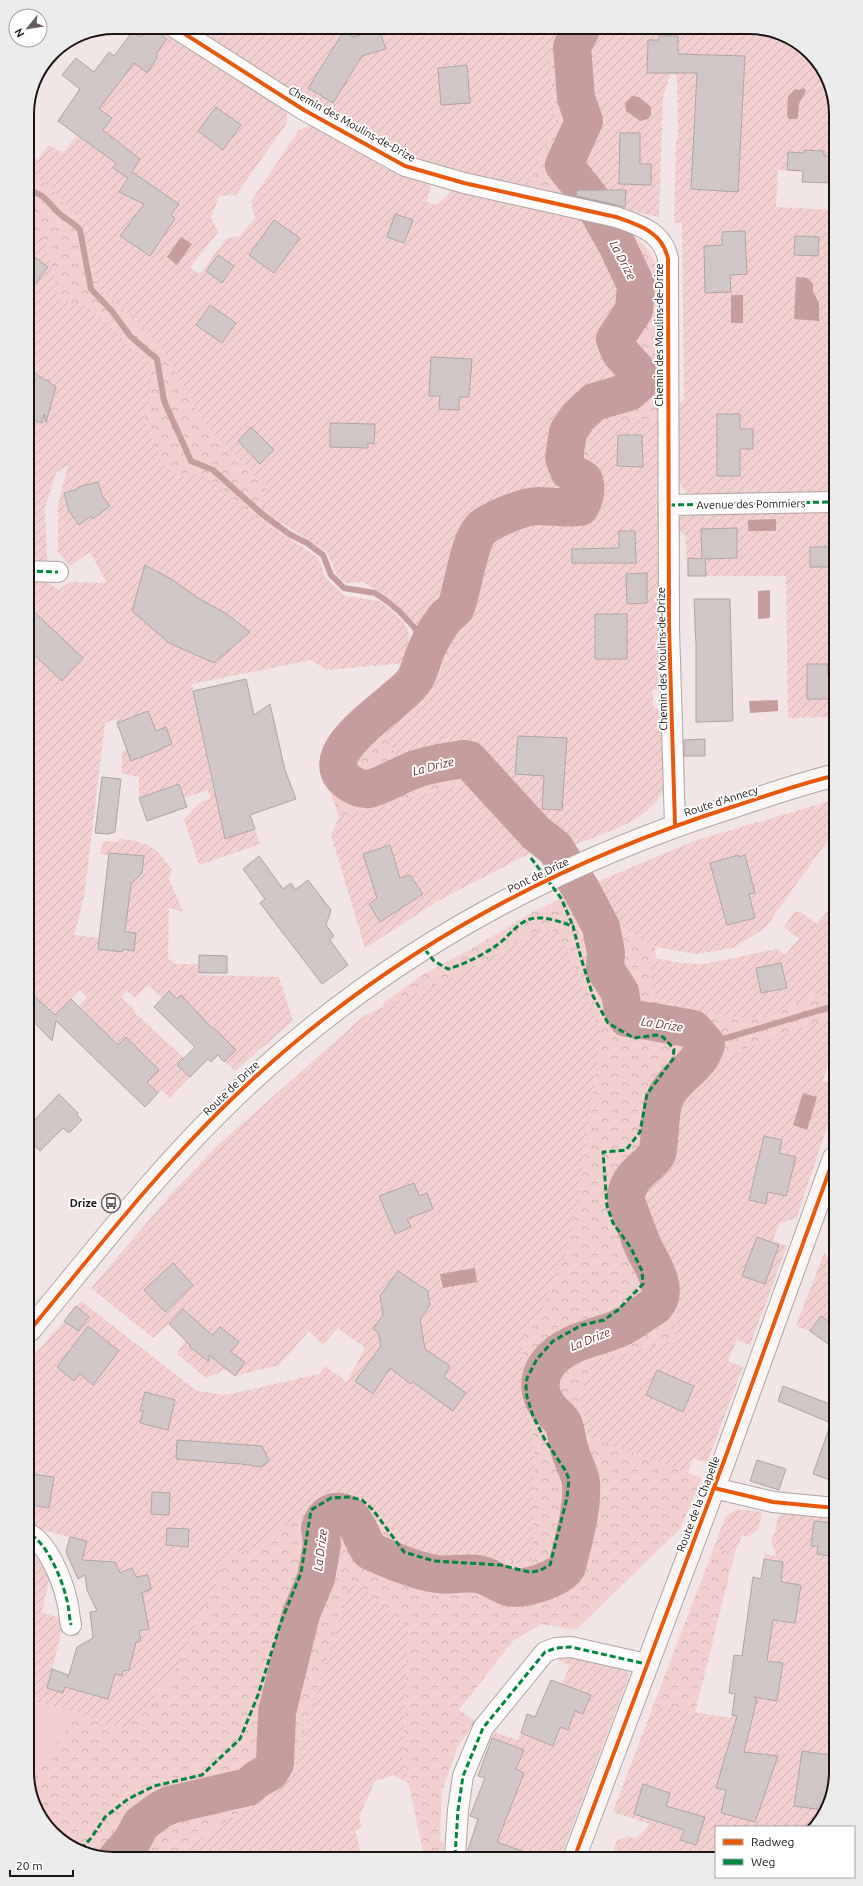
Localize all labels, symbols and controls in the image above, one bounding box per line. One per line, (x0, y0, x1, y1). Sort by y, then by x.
north arrow (8, 8, 48, 48)
text: N (12, 26, 27, 40)
street label: Chemin des Moulins-de-Drize (286, 84, 418, 164)
water label: La Drize (607, 238, 639, 282)
street label: Chemin des Moulins-de-Drize (653, 263, 665, 407)
street label: Avenue des Pommiers (696, 497, 806, 511)
street label: Chemin des Moulins-de-Drize (655, 587, 669, 731)
water label: La Drize (411, 755, 455, 777)
street label: Route d'Annecy (682, 783, 760, 819)
street label: Pont de Drize (505, 855, 571, 895)
water label: La Drize (640, 1014, 684, 1034)
street label: Route de Drize (201, 1058, 261, 1118)
bus stop icon: Drize (100, 1192, 122, 1214)
place label: Drize (70, 1197, 97, 1209)
water label: La Drize (568, 1325, 612, 1353)
street label: Route de la Chapelle (674, 1454, 722, 1554)
water label: La Drize (311, 1528, 329, 1572)
legend (715, 1826, 855, 1878)
text: Radweg (751, 1835, 794, 1848)
scale bar (10, 1852, 73, 1878)
text: Weg (751, 1855, 775, 1868)
text: 20 m (16, 1859, 43, 1872)

